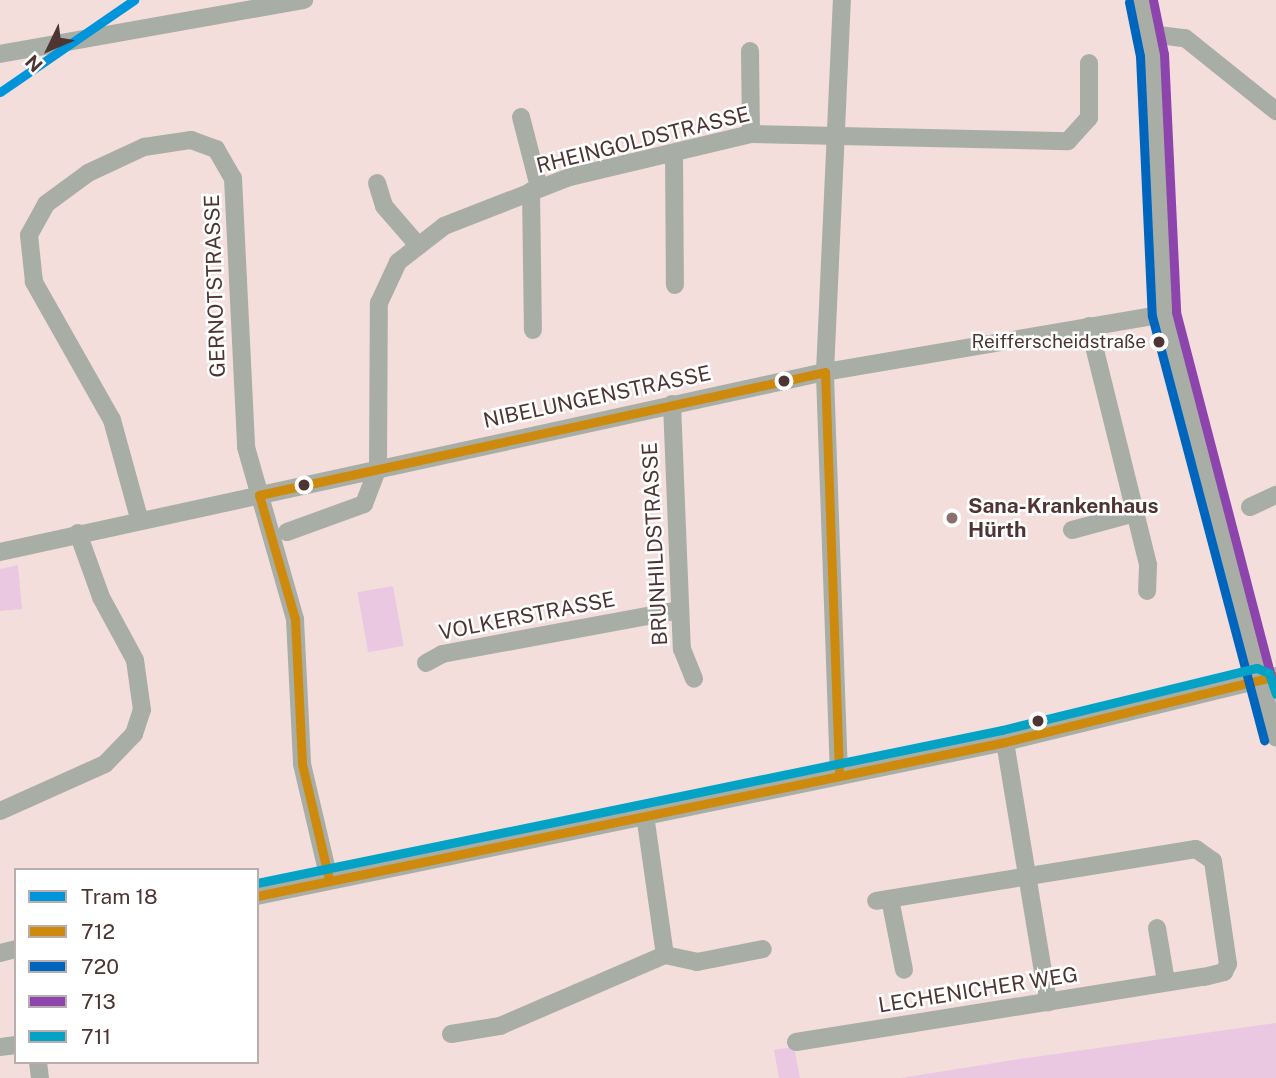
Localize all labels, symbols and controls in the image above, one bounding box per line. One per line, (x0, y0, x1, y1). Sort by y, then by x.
north arrow (14, 14, 84, 84)
text: N (21, 51, 47, 77)
street label: RHEINGOLDSTRASSE (534, 101, 752, 179)
street label: GERNOTSTRASSE (199, 194, 231, 378)
place label: Reifferscheidstraße (971, 331, 1146, 353)
marker: Reifferscheidstraße (1152, 335, 1166, 349)
street label: NIBELUNGENSTRASSE (481, 361, 713, 433)
unlabelled marker (777, 374, 791, 388)
street label: BRUNHILDSTRASSE (637, 442, 673, 646)
unlabelled marker (297, 478, 311, 492)
place label: Sana-Krankenhaus Hürth (968, 493, 1159, 543)
marker: Sana-Krankenhaus Hürth (942, 508, 962, 528)
street label: VOLKERSTRASSE (437, 587, 617, 645)
unlabelled marker (1031, 714, 1045, 728)
legend (14, 868, 259, 1064)
text: Tram 18 (81, 884, 158, 909)
text: 712 (81, 919, 115, 944)
text: 720 (81, 954, 119, 979)
street label: LECHENICHER WEG (876, 962, 1080, 1018)
text: 713 (81, 989, 116, 1014)
text: 711 (81, 1024, 111, 1049)

